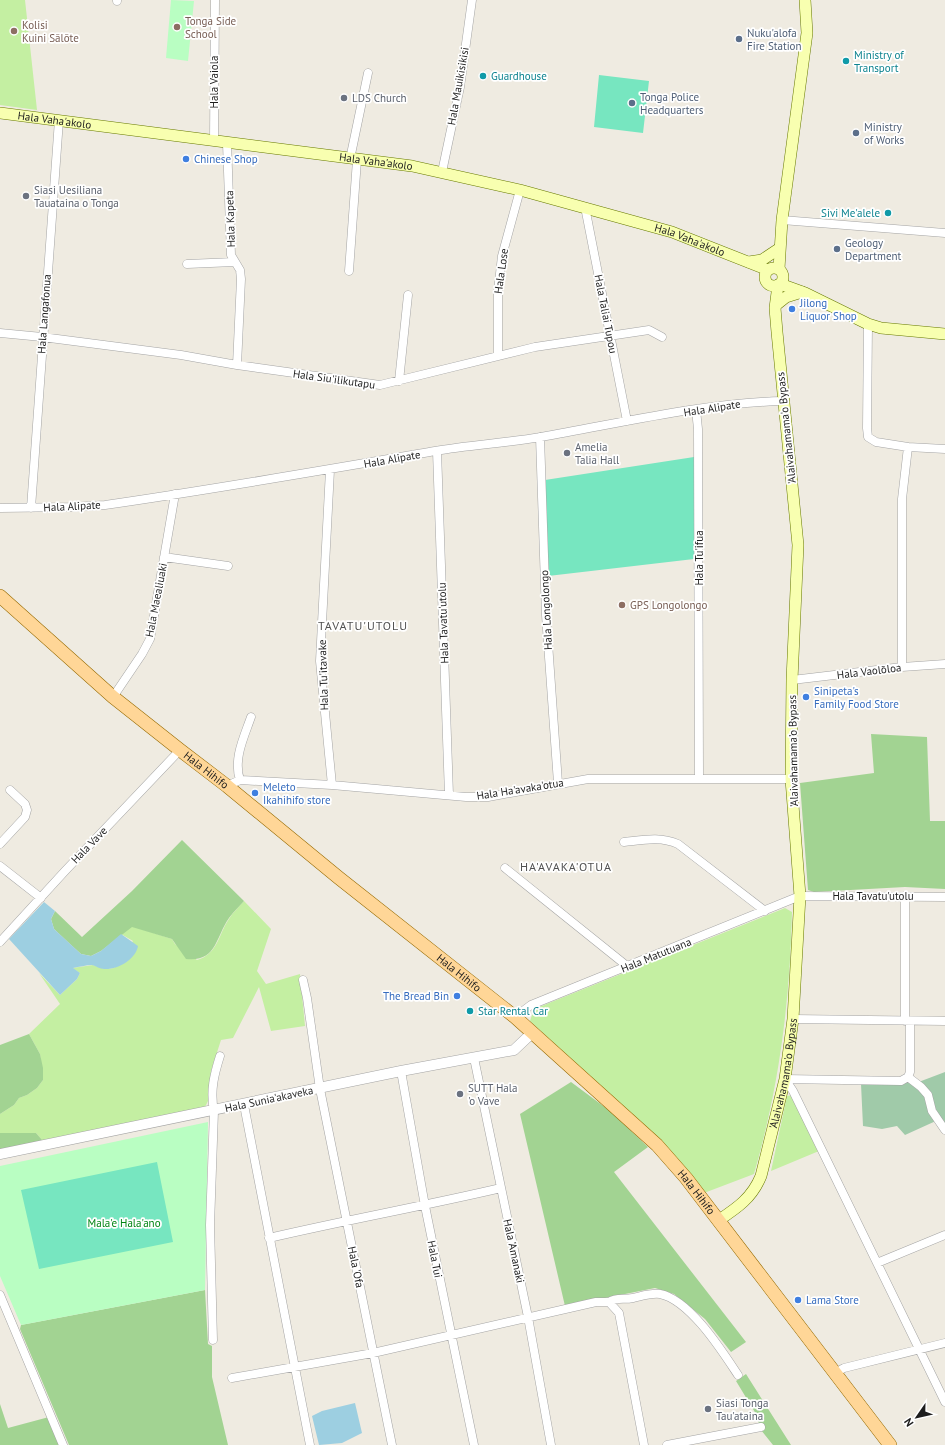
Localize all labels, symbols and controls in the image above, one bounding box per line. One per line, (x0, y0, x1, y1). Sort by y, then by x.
place label: Tonga Side School (185, 14, 237, 41)
place label: Kolisi Kuini Sālōte (22, 18, 79, 45)
marker: Tonga Side School (172, 22, 182, 32)
marker: Kolisi Kuini Sālōte (9, 26, 19, 36)
place label: Nuku'alofa Fire Station (747, 26, 802, 53)
marker: Nuku'alofa Fire Station (734, 34, 744, 44)
street label: Hala Mauikisikisi (444, 46, 472, 126)
place label: Ministry of Transport (854, 48, 904, 75)
street label: Hala Vaiola (207, 56, 221, 108)
marker: Ministry of Transport (841, 56, 851, 66)
place label: Guardhouse (491, 69, 547, 83)
marker: Guardhouse (478, 71, 488, 81)
place label: Tonga Police Headquarters (640, 90, 704, 117)
place label: LDS Church (352, 91, 407, 105)
marker: LDS Church (339, 93, 349, 103)
marker: Tonga Police Headquarters (627, 98, 637, 108)
street label: Hala Vaha'akolo (17, 108, 92, 132)
place label: Ministry of Works (864, 120, 905, 147)
marker: Ministry of Works (851, 128, 861, 138)
street label: Hala Vaha'akolo (338, 150, 414, 173)
place label: Chinese Shop (194, 152, 258, 166)
marker: Chinese Shop (181, 154, 191, 164)
place label: Siasi Uesiliana Tauataina o Tonga (34, 183, 119, 210)
street label: Hala Kapeta (222, 190, 238, 248)
marker: Siasi Uesiliana Tauataina o Tonga (21, 191, 31, 201)
place label: Sivi Me'alele (821, 206, 880, 220)
marker: Sivi Me'alele (883, 208, 893, 218)
street label: Hala Vaha'akolo (653, 221, 727, 259)
place label: Geology Department (845, 236, 902, 263)
marker: Geology Department (832, 244, 842, 254)
street label: Hala Lose (491, 247, 511, 295)
street label: Hala Taliai Tupou (591, 273, 621, 355)
street label: Hala Langafonua (34, 274, 54, 354)
place label: Jilong Liquor Shop (799, 296, 857, 323)
marker: Jilong Liquor Shop (787, 304, 797, 314)
street label: Hala Siu'ilikutapu (292, 366, 376, 392)
street label: 'Alaivahamama'o Bypass (773, 371, 799, 485)
street label: Hala Alipate (683, 397, 742, 419)
place label: Amelia Talia Hall (575, 440, 620, 467)
street label: Hala Alipate (363, 447, 422, 471)
marker: Amelia Talia Hall (562, 448, 572, 458)
street label: Hala Alipate (43, 497, 101, 514)
street label: Hala Tu'ifua (692, 530, 706, 586)
street label: Hala Maealiuaki (142, 562, 170, 638)
street label: Hala Longolongo (537, 570, 555, 650)
street label: Hala Tavatu'utolu (435, 582, 451, 664)
place label: GPS Longolongo (630, 598, 707, 612)
marker: GPS Longolongo (617, 600, 627, 610)
district label: TAVATU'UTOLU (318, 618, 408, 633)
street label: Hala Tu'itavake (315, 639, 331, 711)
street label: Hala Vaolōloa (836, 660, 902, 682)
place label: Sinipeta's Family Food Store (814, 684, 899, 711)
marker: Sinipeta's Family Food Store (801, 692, 811, 702)
street label: 'Alaivahamama'o Bypass (785, 694, 801, 807)
street label: Hala Hihifo (181, 748, 232, 792)
street label: Hala Ha'avaka'otua (475, 775, 565, 803)
place label: Meleto Ikahihifo store (263, 780, 331, 807)
marker: Meleto Ikahihifo store (250, 788, 260, 798)
street label: Hala Vave (68, 823, 110, 866)
district label: HA'AVAKA'OTUA (520, 859, 612, 874)
street label: Hala Tavatu'utolu (832, 889, 914, 903)
street label: Hala Matutuana (619, 934, 693, 976)
street label: Hala Hihifo (434, 951, 484, 995)
place label: The Bread Bin (383, 989, 449, 1003)
marker: The Bread Bin (452, 991, 462, 1001)
place label: Star Rental Car (478, 1004, 548, 1018)
marker: Star Rental Car (465, 1006, 475, 1016)
street label: 'Alaivahamama'o Bypass (766, 1017, 800, 1130)
place label: SUTT Hala 'o Vave (468, 1081, 517, 1108)
street label: Hala Sunia'akaveka (224, 1083, 314, 1115)
marker: SUTT Hala 'o Vave (455, 1089, 465, 1099)
street label: Hala Hihifo (675, 1167, 718, 1217)
park label: Mala'e Hala'ano (87, 1216, 161, 1230)
street label: Hala 'Amanaki (500, 1218, 528, 1284)
street label: Hala Tui (425, 1239, 445, 1279)
street label: Hala 'Ofa (345, 1245, 367, 1289)
place label: Lama Store (806, 1293, 859, 1307)
marker: Lama Store (793, 1295, 803, 1305)
place label: Siasi Tonga Tau'ataina (716, 1396, 768, 1423)
north arrow (897, 1397, 937, 1437)
marker: Siasi Tonga Tau'ataina (703, 1404, 713, 1414)
text: N (901, 1416, 917, 1430)

